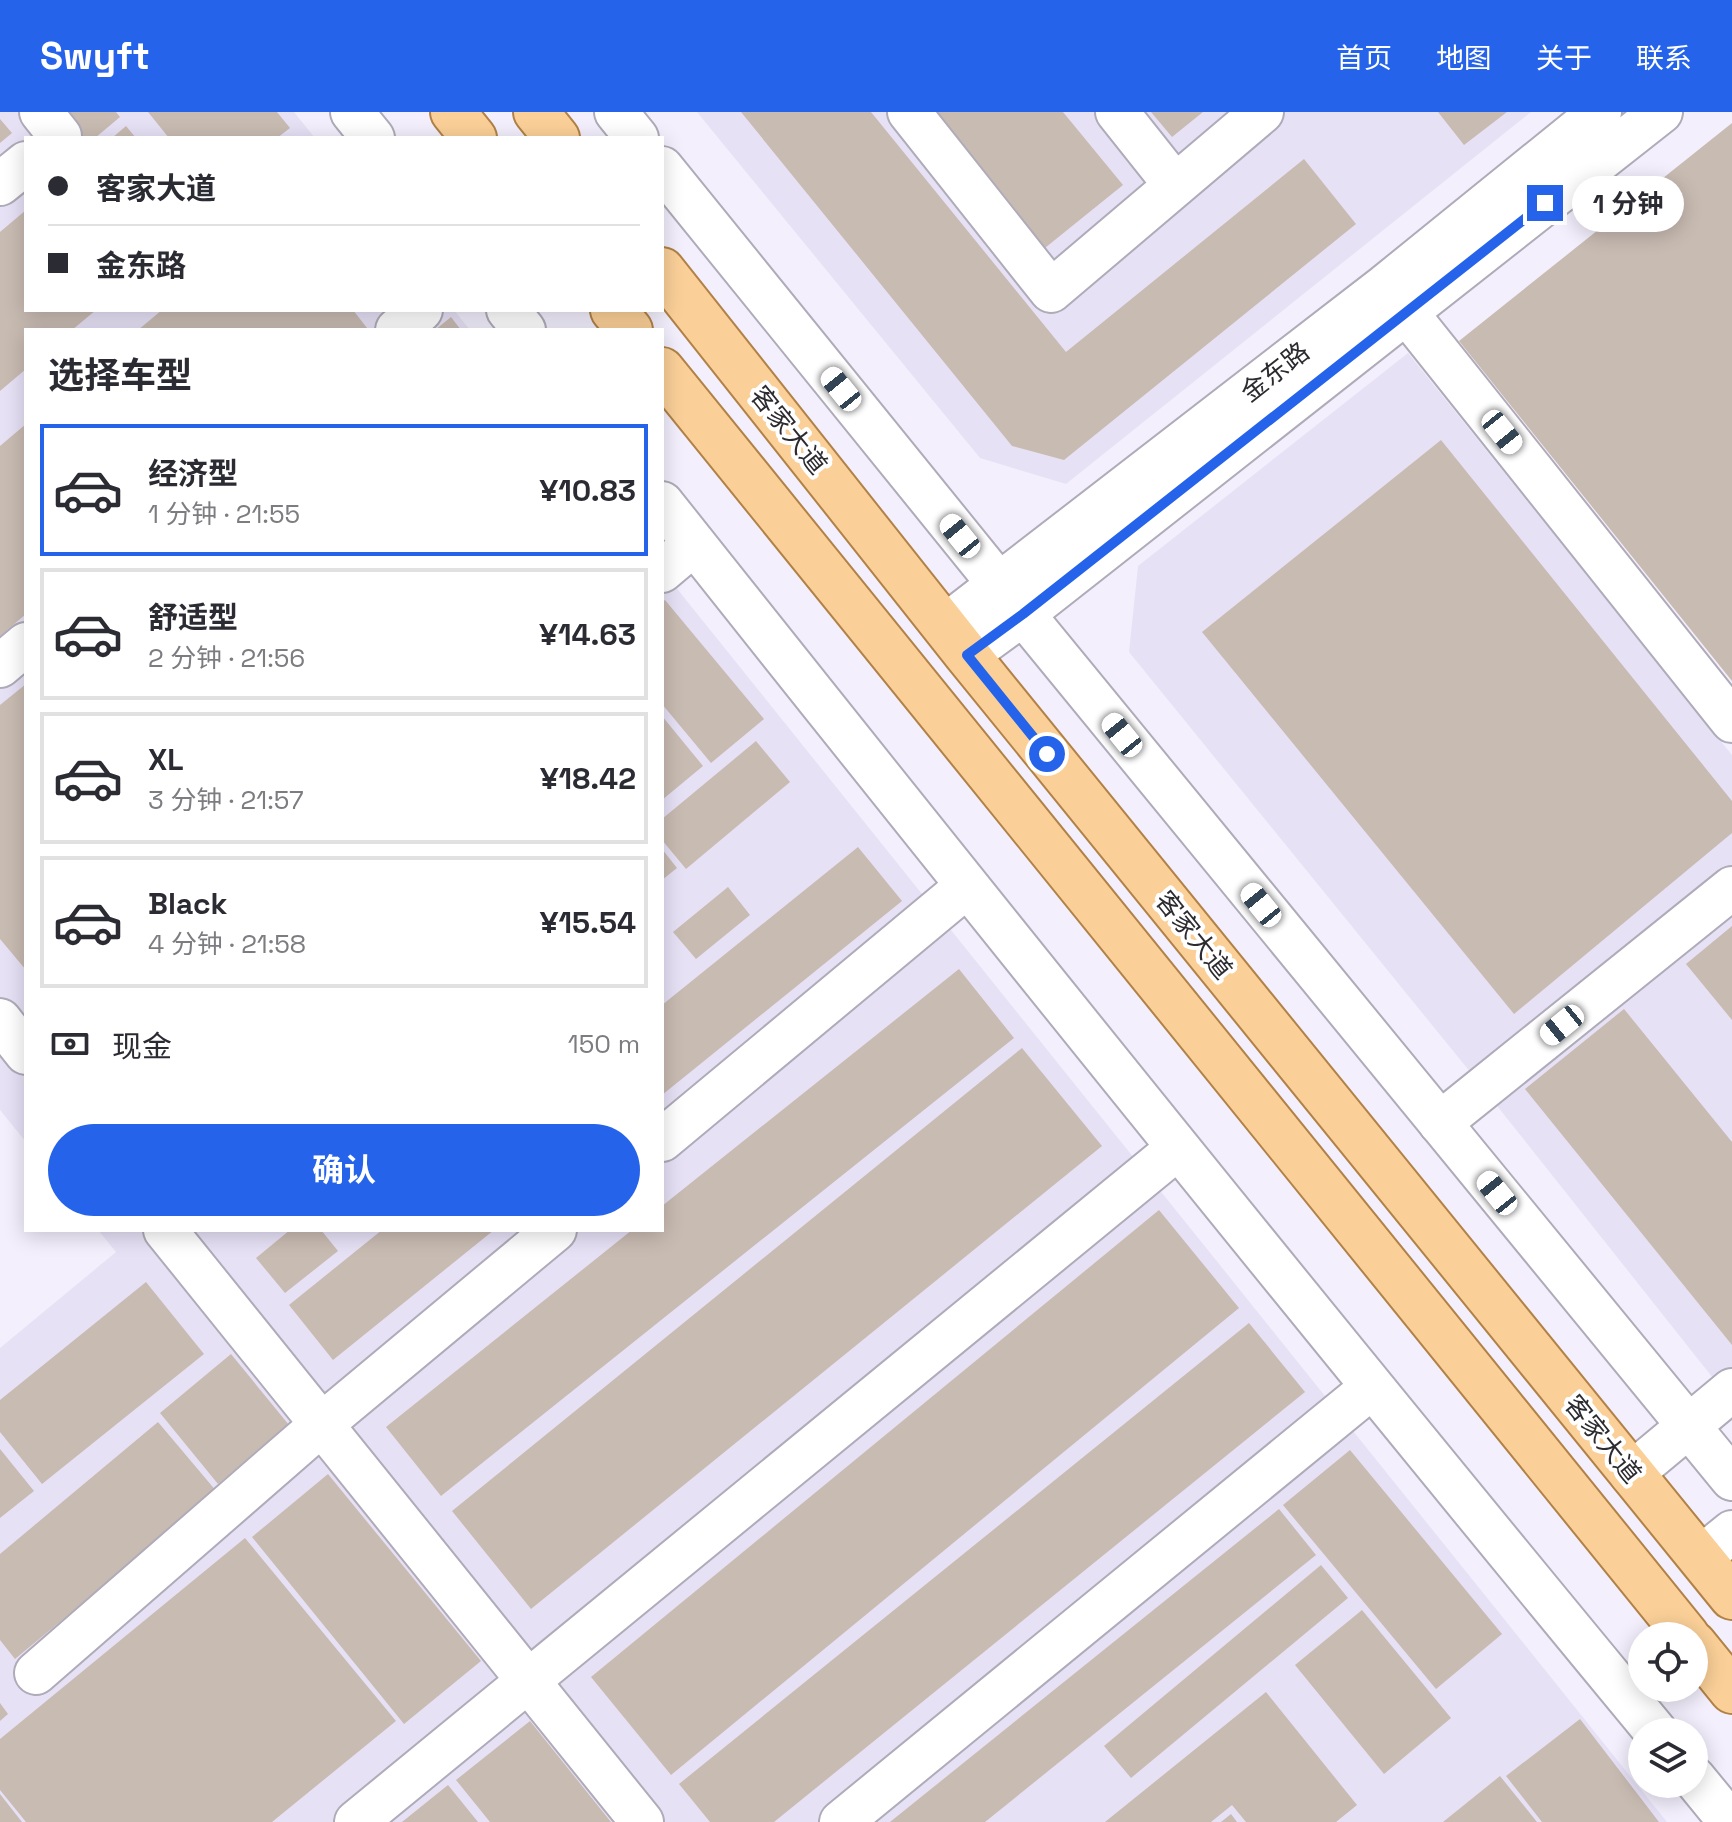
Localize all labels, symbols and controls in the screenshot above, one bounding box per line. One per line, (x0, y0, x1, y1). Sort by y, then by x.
text: Swyft (40, 32, 150, 80)
text: 首页 (1336, 40, 1392, 76)
text: 地图 (1436, 40, 1492, 76)
text: 关于 (1536, 40, 1592, 76)
text: 联系 (1636, 40, 1692, 76)
text: 客家大道 (96, 169, 216, 208)
callout: 1 分钟 (1573, 175, 1685, 231)
route end (1527, 185, 1563, 221)
text: 1 分钟 (1593, 187, 1663, 221)
text: 金东路 (96, 246, 186, 285)
street label: 金东路 (1234, 335, 1316, 409)
text: 选择车型 (48, 353, 192, 399)
car (817, 363, 865, 415)
street label: 客家大道 (743, 379, 835, 481)
car (1478, 406, 1526, 458)
icon: car (52, 454, 124, 526)
text: 经济型 (148, 454, 238, 493)
text: ¥10.83 (540, 471, 636, 510)
text: 1 分钟 · 21:55 (148, 497, 300, 531)
car (936, 510, 984, 562)
icon: car (52, 598, 124, 670)
text: 舒适型 (148, 598, 238, 637)
text: ¥14.63 (539, 615, 636, 654)
text: 2 分钟 · 21:56 (148, 641, 305, 675)
car (1098, 709, 1146, 761)
route start (1029, 736, 1065, 772)
text: XL (148, 740, 184, 779)
icon: car (52, 742, 124, 814)
text: ¥18.42 (540, 759, 636, 798)
text: 3 分钟 · 21:57 (148, 783, 304, 817)
car (1237, 879, 1285, 931)
text: Black (148, 884, 227, 923)
street label: 客家大道 (1148, 884, 1240, 986)
icon: car (52, 886, 124, 958)
text: ¥15.54 (540, 903, 636, 942)
text: 4 分钟 · 21:58 (148, 927, 306, 961)
car (1536, 1001, 1588, 1049)
icon: cash (48, 1022, 92, 1066)
text: 现金 (112, 1027, 172, 1066)
text: 150 m (568, 1027, 640, 1061)
button: 确认 (48, 1124, 640, 1216)
car (1473, 1167, 1521, 1219)
street label: 客家大道 (1557, 1388, 1649, 1490)
map controls (1628, 1622, 1708, 1798)
button: locate (1628, 1622, 1708, 1702)
button: layers (1628, 1718, 1708, 1798)

